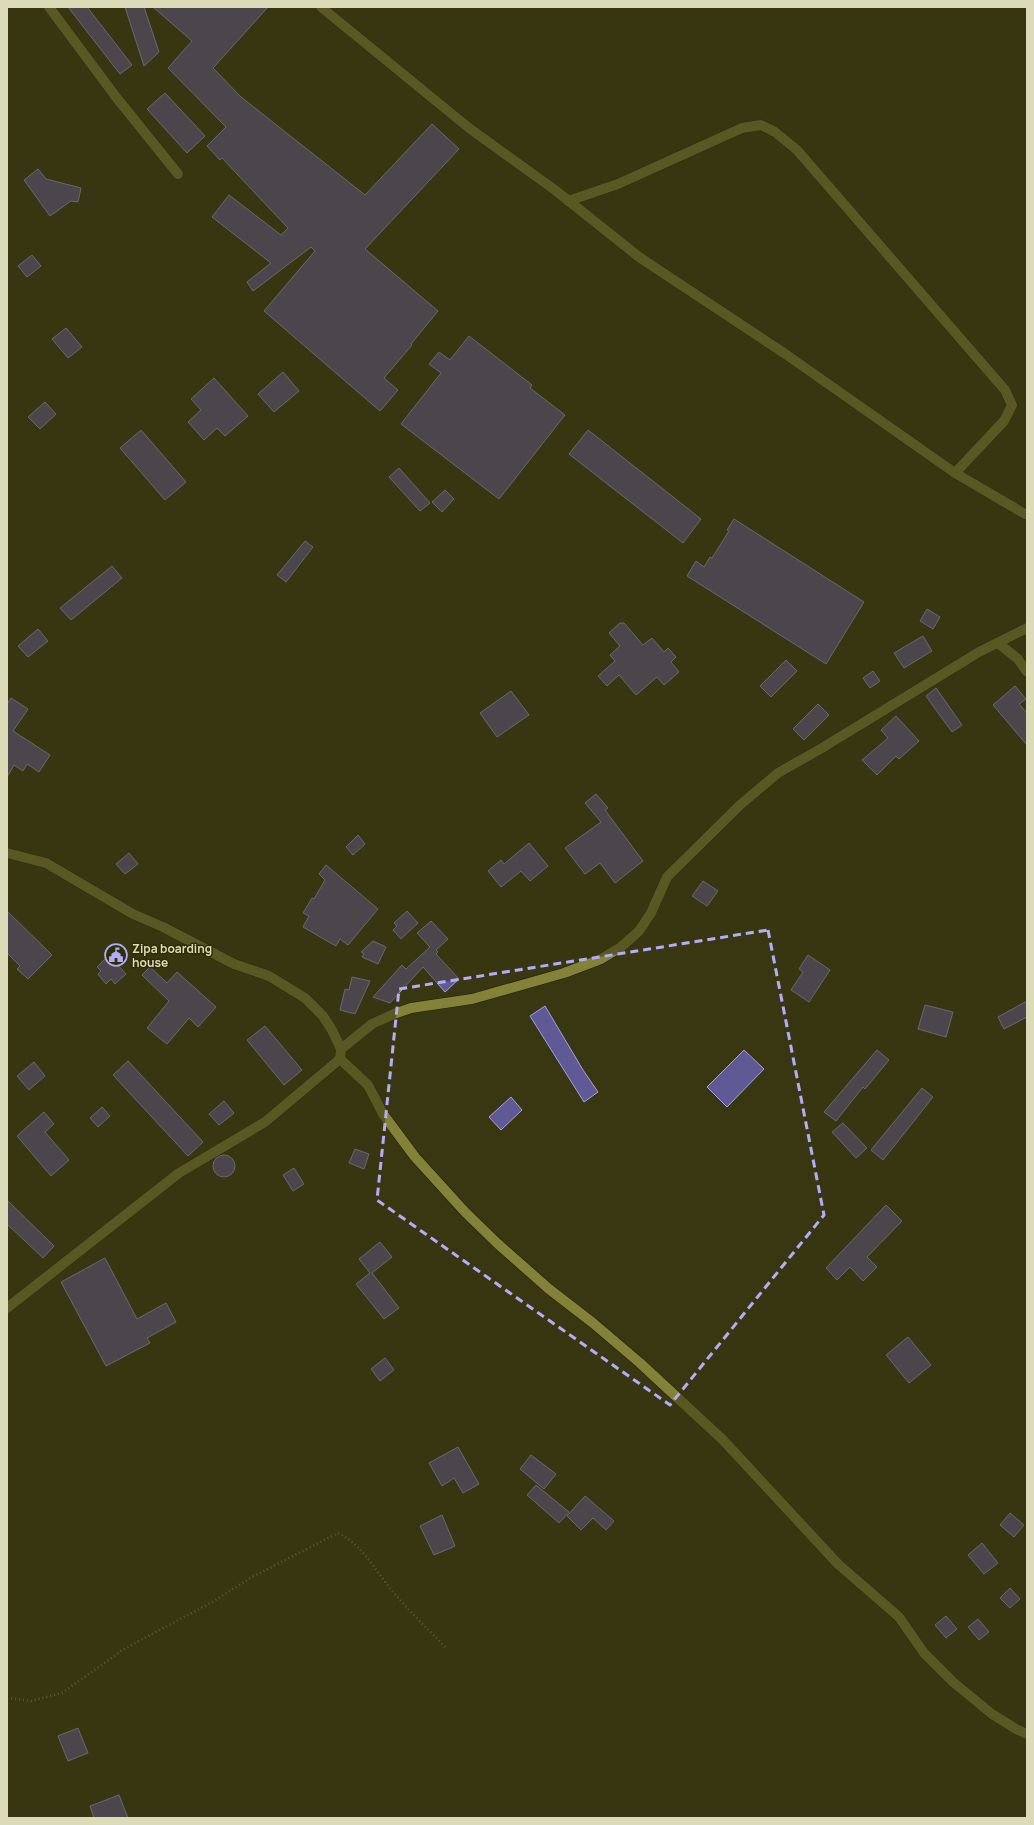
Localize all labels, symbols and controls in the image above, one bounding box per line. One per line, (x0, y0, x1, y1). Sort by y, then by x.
place label: Zipa boarding house (132, 940, 212, 971)
public building icon: Zipa boarding house (103, 942, 129, 968)

